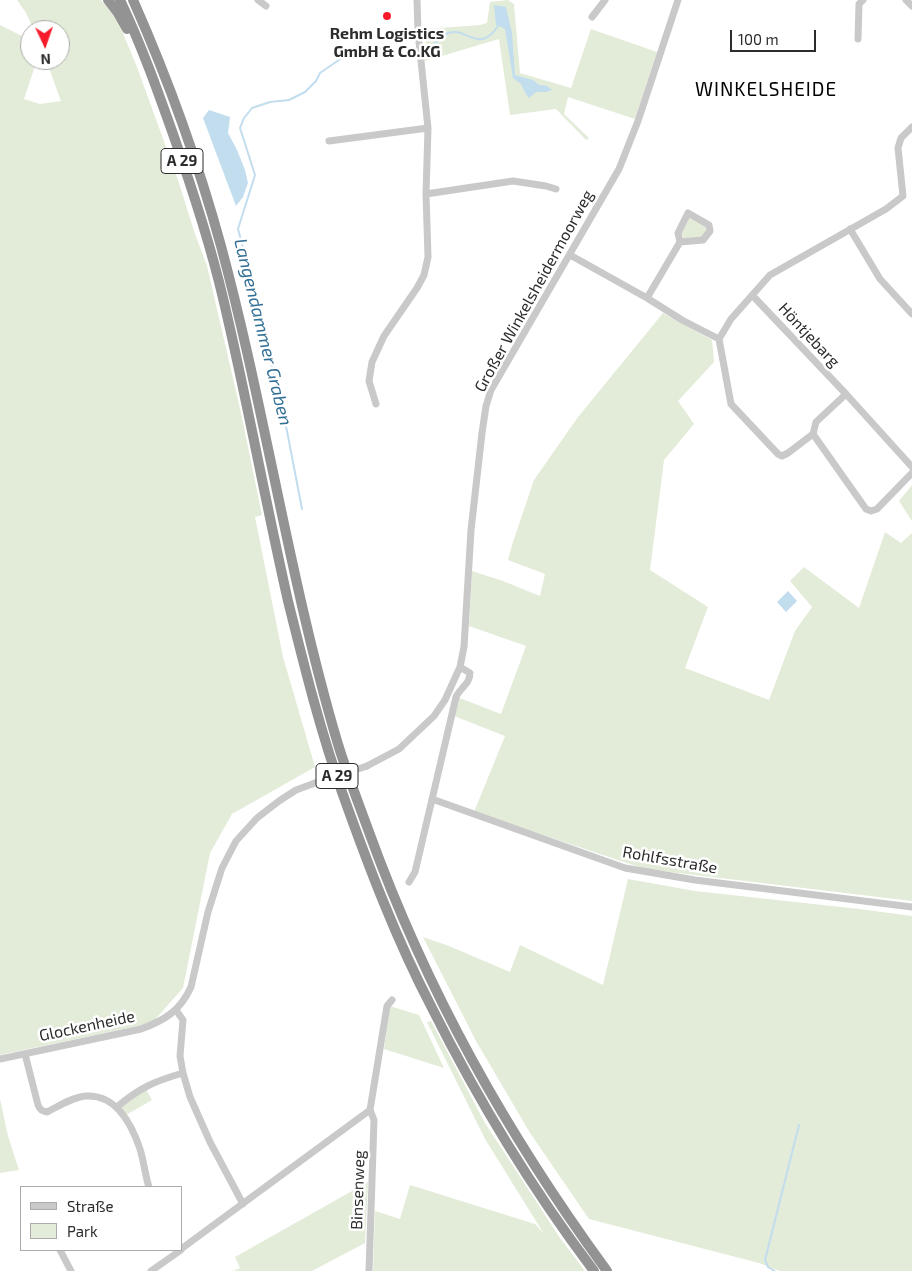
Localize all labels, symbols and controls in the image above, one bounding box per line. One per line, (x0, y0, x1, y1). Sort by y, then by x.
marker: Rehm Logistics GmbH & Co.KG (381, 10, 393, 22)
north arrow (20, 20, 70, 70)
scale bar (732, 20, 818, 52)
place label: Rehm Logistics GmbH & Co.KG (330, 24, 444, 62)
text: 100 m (738, 30, 779, 48)
text: N (40, 51, 51, 68)
district label: WINKELSHEIDE (693, 79, 839, 101)
road number: A 29 (161, 148, 203, 174)
street label: Großer Winkelsheidermoorweg (470, 187, 598, 395)
water label: Langendammer Graben (229, 236, 297, 428)
street label: Höntjebarg (774, 299, 844, 371)
road number: A 29 (316, 764, 358, 788)
street label: Rohlfsstraße (621, 842, 719, 878)
street label: Glockenheide (38, 1007, 136, 1045)
street label: Binsenweg (347, 1150, 369, 1230)
legend (20, 1186, 182, 1251)
text: Straße (67, 1197, 113, 1215)
text: Park (67, 1222, 98, 1240)

